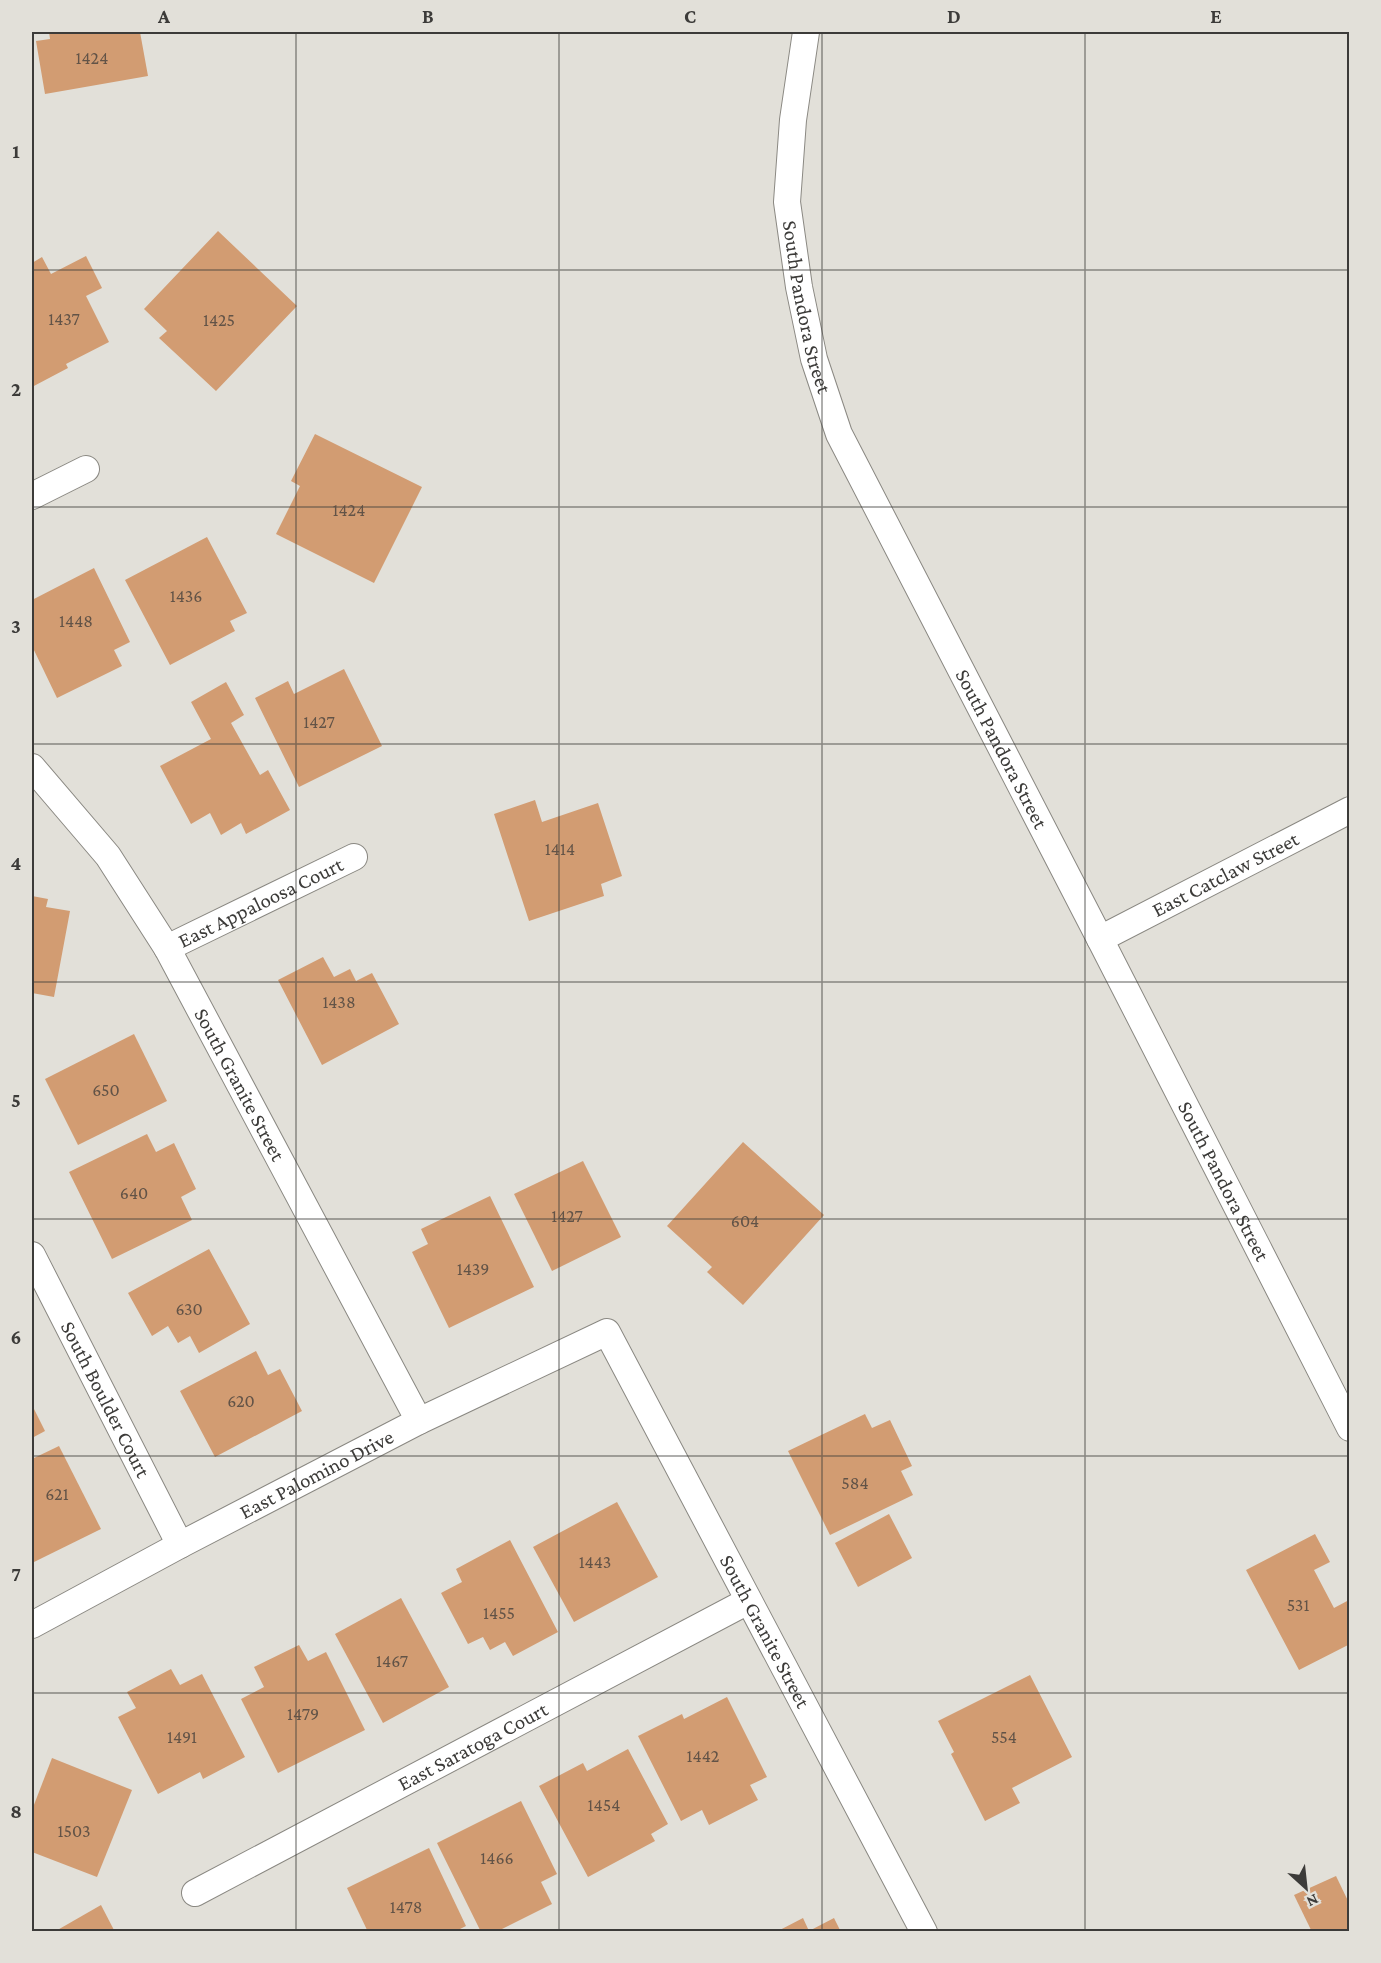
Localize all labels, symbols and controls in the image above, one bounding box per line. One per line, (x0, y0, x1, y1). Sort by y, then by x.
text: A (157, 5, 171, 27)
text: B (422, 5, 434, 27)
text: C (684, 5, 696, 27)
text: D (947, 5, 961, 27)
text: E (1210, 5, 1222, 27)
house number: 1424 (76, 48, 108, 68)
text: 1 (12, 140, 20, 162)
street label: South Pandora Street (778, 219, 837, 398)
house number: 1437 (48, 309, 80, 329)
house number: 1425 (203, 310, 235, 330)
text: 2 (11, 378, 21, 400)
house number: 1424 (333, 500, 365, 520)
house number: 1436 (170, 586, 202, 606)
house number: 1448 (59, 611, 93, 631)
text: 3 (11, 615, 21, 637)
street label: South Pandora Street (951, 665, 1053, 834)
house number: 1427 (303, 712, 335, 732)
street label: East Catclaw Street (1148, 826, 1304, 922)
house number: 1414 (545, 839, 575, 859)
text: 4 (11, 852, 22, 874)
street label: East Appaloosa Court (174, 852, 348, 953)
house number: 1438 (322, 992, 356, 1012)
street label: South Granite Street (189, 1004, 291, 1166)
house number: 650 (92, 1080, 120, 1100)
text: 5 (11, 1089, 21, 1111)
street label: South Pandora Street (1173, 1097, 1275, 1266)
house number: 640 (120, 1183, 148, 1203)
house number: 1427 (551, 1206, 583, 1226)
house number: 604 (731, 1211, 759, 1231)
house number: 1439 (457, 1259, 489, 1279)
house number: 630 (175, 1299, 203, 1319)
street label: South Boulder Court (56, 1317, 156, 1482)
text: 6 (11, 1326, 21, 1348)
house number: 620 (227, 1391, 255, 1411)
street label: East Palomino Drive (236, 1424, 397, 1524)
house number: 584 (841, 1473, 869, 1493)
house number: 621 (45, 1484, 69, 1504)
street label: South Granite Street (715, 1551, 816, 1713)
house number: 1443 (579, 1552, 611, 1572)
text: 7 (11, 1563, 21, 1585)
house number: 531 (1287, 1595, 1309, 1615)
house number: 1455 (483, 1603, 515, 1623)
house number: 1467 (376, 1651, 408, 1671)
street label: East Saratoga Court (394, 1697, 553, 1796)
house number: 1479 (287, 1704, 319, 1724)
house number: 1491 (167, 1727, 197, 1747)
house number: 554 (991, 1727, 1017, 1747)
house number: 1442 (687, 1746, 719, 1766)
house number: 1454 (588, 1795, 620, 1815)
text: 8 (10, 1800, 22, 1822)
house number: 1503 (57, 1821, 91, 1841)
house number: 1466 (480, 1848, 514, 1868)
north arrow (1276, 1858, 1336, 1918)
text: N (1304, 1891, 1321, 1911)
house number: 1478 (390, 1897, 422, 1917)

